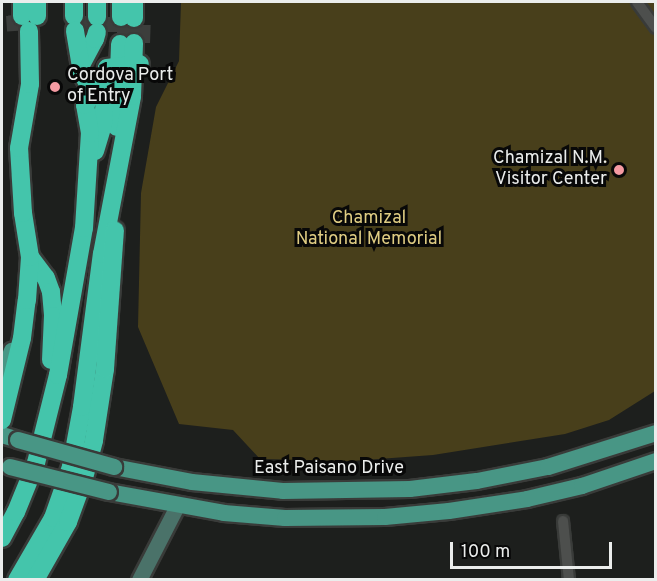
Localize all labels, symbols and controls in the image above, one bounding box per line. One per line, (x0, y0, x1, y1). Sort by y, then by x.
place label: Cordova Port of Entry (67, 66, 173, 109)
marker: Cordova Port of Entry (48, 80, 62, 94)
place label: Chamizal N.M. Visitor Center (493, 149, 607, 192)
marker: Chamizal N.M. Visitor Center (612, 163, 626, 177)
park label: Chamizal National Memorial (296, 209, 442, 252)
street label: East Paisano Drive (254, 458, 404, 480)
scale bar (453, 530, 615, 568)
text: 100 m (461, 541, 510, 564)

